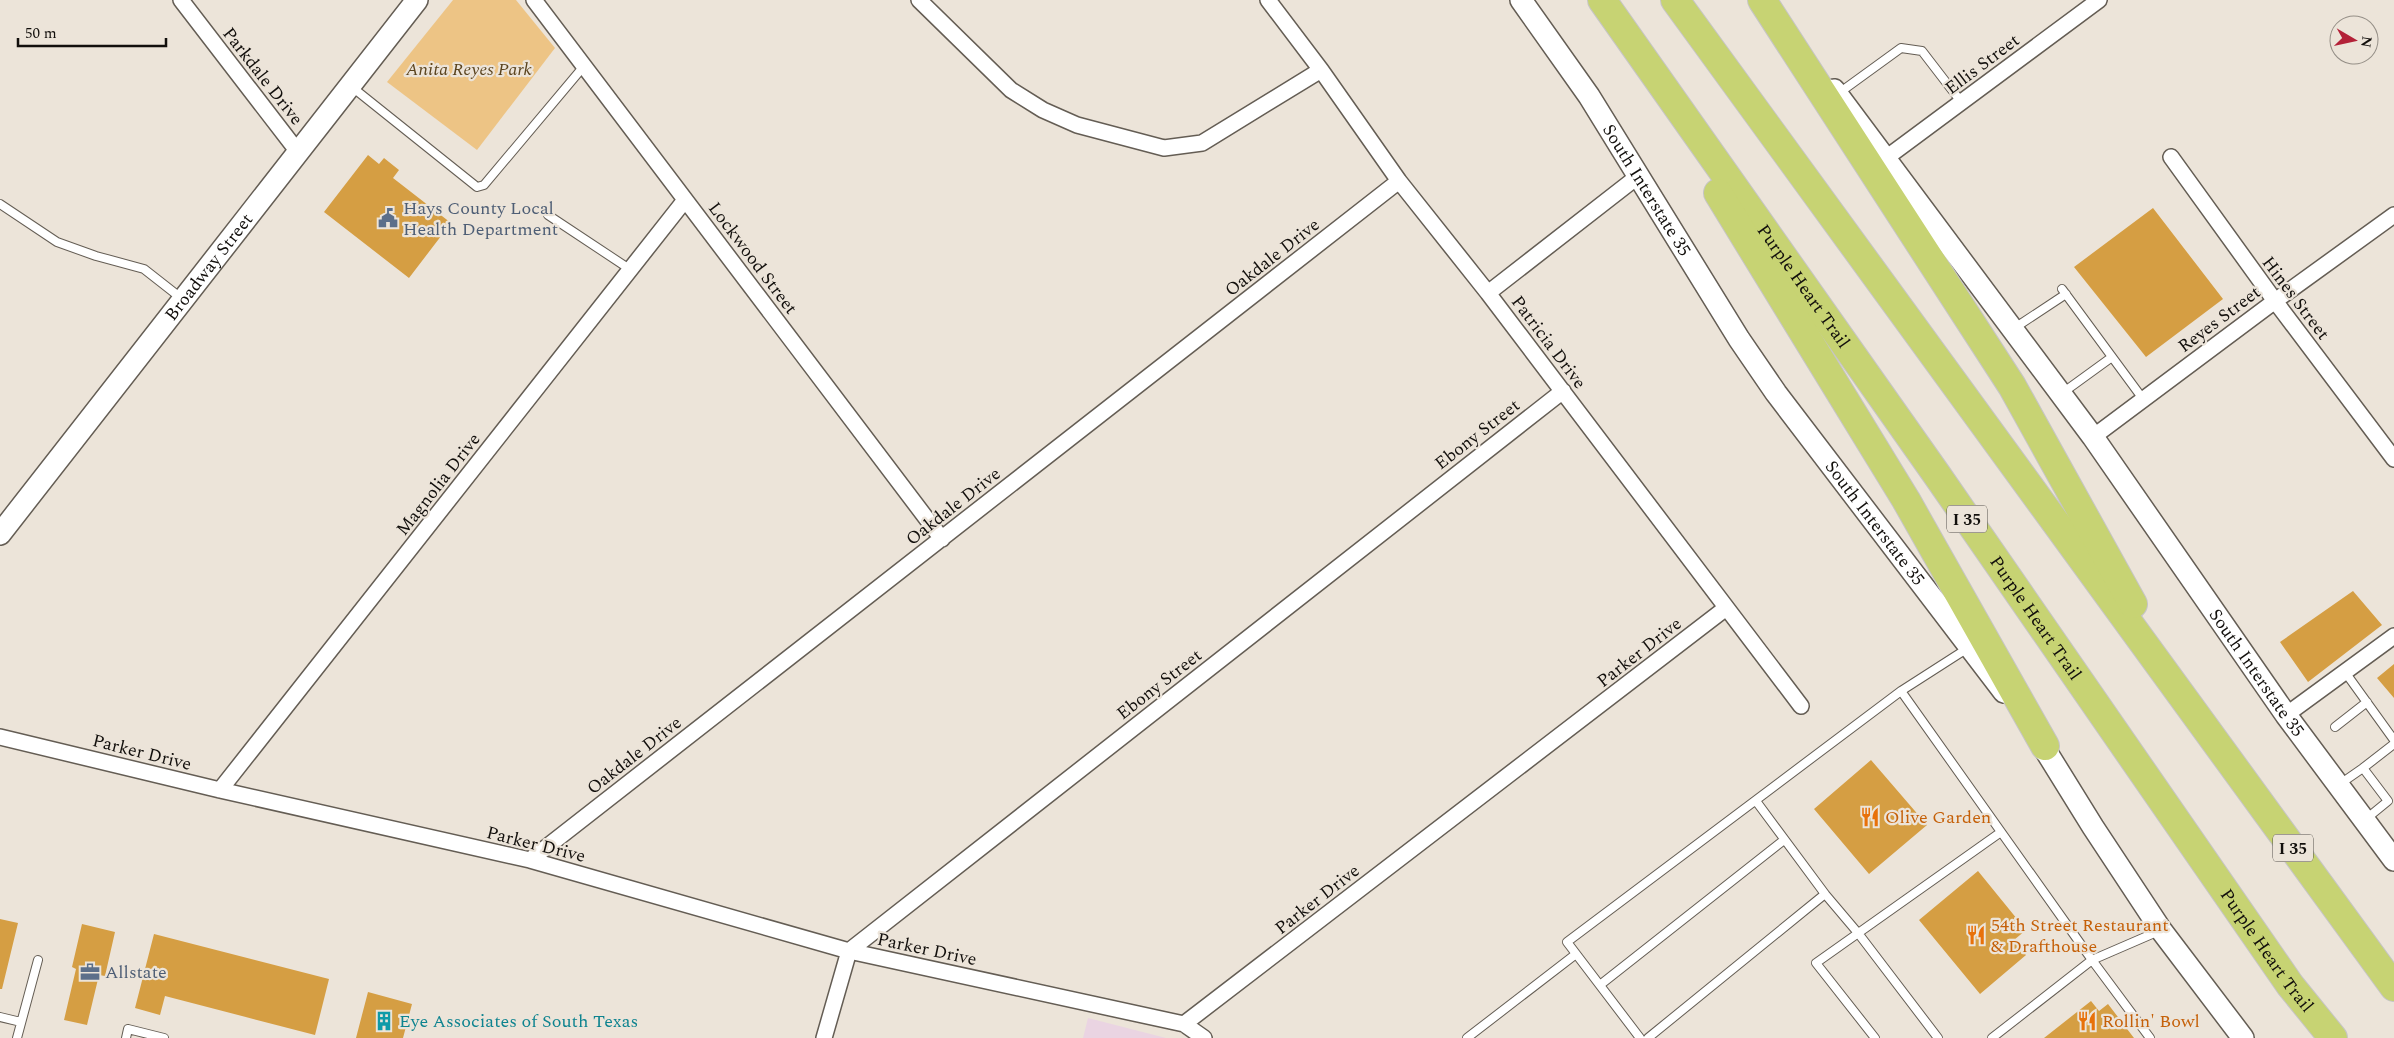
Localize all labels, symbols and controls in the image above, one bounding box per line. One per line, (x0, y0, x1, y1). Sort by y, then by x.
scale bar (18, 15, 165, 47)
north arrow (2329, 15, 2379, 65)
street label: Parkdale Drive (216, 21, 310, 131)
text: 50 m (25, 22, 57, 45)
street label: Ellis Street (1939, 27, 2025, 102)
text: N (2355, 35, 2378, 49)
park label: Anita Reyes Park (405, 56, 533, 83)
street label: South Interstate 35 (1595, 119, 1698, 262)
place label: Hays County Local Health Department (403, 195, 558, 243)
street label: Lockwood Street (701, 196, 804, 320)
street label: Broadway Street (158, 207, 260, 327)
public building icon: Hays County Local Health Department (377, 207, 399, 229)
street label: Oakdale Drive (1219, 212, 1326, 303)
street label: Purple Heart Trail (1750, 219, 1857, 354)
street label: Hines Street (2255, 251, 2336, 346)
street label: Reyes Street (2172, 279, 2266, 360)
street label: Patricia Drive (1504, 290, 1593, 395)
street label: Ebony Street (1429, 392, 1526, 477)
street label: Magnolia Drive (390, 427, 487, 542)
street label: South Interstate 35 (1818, 455, 1931, 592)
street label: Oakdale Drive (900, 461, 1007, 552)
road number: I 35 (1947, 506, 1987, 532)
street label: Purple Heart Trail (1983, 550, 2088, 686)
street label: South Interstate 35 (2202, 603, 2311, 743)
street label: Parker Drive (1591, 611, 1687, 694)
street label: Ebony Street (1111, 642, 1208, 727)
street label: Oakdale Drive (581, 710, 688, 801)
street label: Parker Drive (90, 727, 194, 778)
place label: Olive Garden (1885, 804, 1991, 831)
restaurant icon: Olive Garden (1859, 806, 1881, 828)
street label: Parker Drive (484, 819, 588, 870)
road number: I 35 (2273, 834, 2313, 861)
street label: Parker Drive (1269, 858, 1365, 941)
street label: Purple Heart Trail (2213, 883, 2320, 1018)
place label: 54th Street Restaurant & Drafthouse (1991, 912, 2169, 960)
restaurant icon: 54th Street Restaurant & Drafthouse (1965, 924, 1987, 946)
street label: Parker Drive (875, 926, 979, 973)
place label: Allstate (105, 959, 167, 986)
office icon: Allstate (79, 961, 101, 983)
place label: Eye Associates of South Texas (399, 1008, 638, 1035)
place label: Rollin' Bowl (2102, 1008, 2200, 1035)
building icon: Eye Associates of South Texas (373, 1010, 395, 1032)
restaurant icon: Rollin' Bowl (2076, 1010, 2098, 1032)

